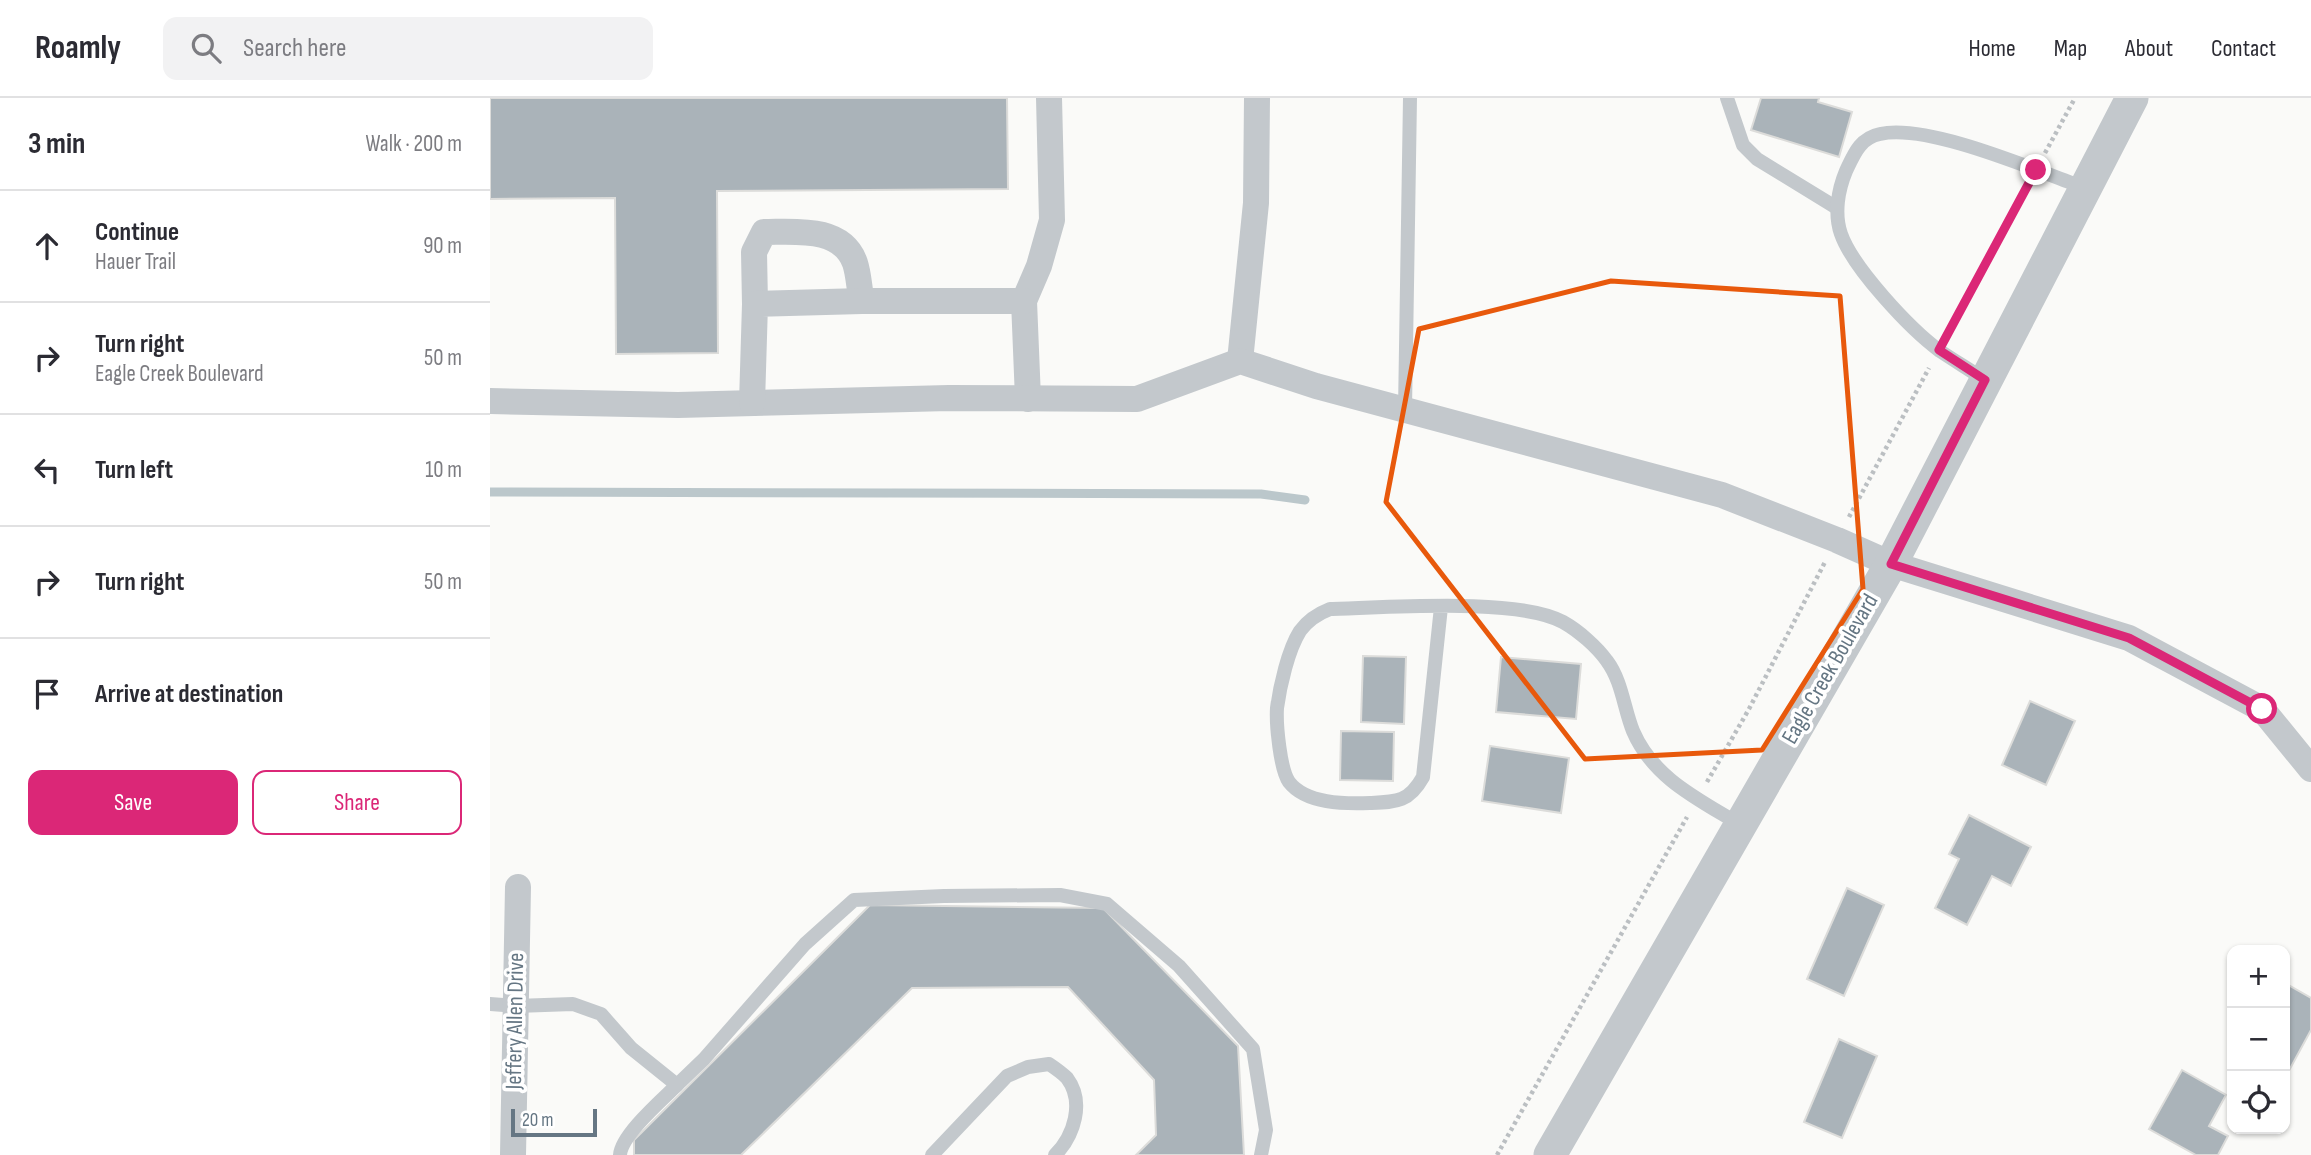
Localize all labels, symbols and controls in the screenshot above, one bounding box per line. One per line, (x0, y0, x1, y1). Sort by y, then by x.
search box (163, 17, 653, 80)
text: Roamly (35, 28, 121, 68)
icon: search (187, 29, 225, 67)
text: Search here (243, 33, 346, 64)
text: Home (1968, 34, 2016, 63)
text: Map (2054, 34, 2087, 63)
text: About (2125, 34, 2173, 63)
text: Contact (2211, 34, 2276, 63)
text: 3 min (28, 126, 85, 162)
text: Walk · 200 m (365, 130, 462, 158)
route end (2020, 154, 2051, 185)
text: Continue (95, 217, 179, 248)
icon: ahead (28, 227, 66, 265)
text: 90 m (423, 232, 462, 260)
text: Hauer Trail (95, 248, 176, 276)
text: Turn right (95, 329, 184, 360)
icon: right (28, 339, 66, 377)
text: 50 m (424, 344, 462, 372)
text: Eagle Creek Boulevard (95, 360, 264, 388)
icon: left (28, 451, 66, 489)
text: Turn left (95, 455, 173, 486)
text: 10 m (425, 456, 462, 484)
icon: right (28, 563, 66, 601)
text: Turn right (95, 567, 184, 598)
text: 50 m (424, 568, 462, 596)
street label: Eagle Creek Boulevard (1776, 589, 1884, 749)
icon: arrive (28, 675, 66, 713)
text: Arrive at destination (95, 679, 283, 710)
route start (2246, 693, 2277, 724)
button: Save (28, 770, 238, 835)
button: Share (252, 770, 462, 835)
map controls (2227, 945, 2290, 1134)
button: + (2227, 945, 2290, 1008)
street label: Jeffery Allen Drive (500, 952, 530, 1091)
button: − (2227, 1008, 2290, 1071)
button: locate (2227, 1071, 2290, 1134)
scale bar (511, 1106, 597, 1138)
text: 20 m (522, 1109, 554, 1132)

